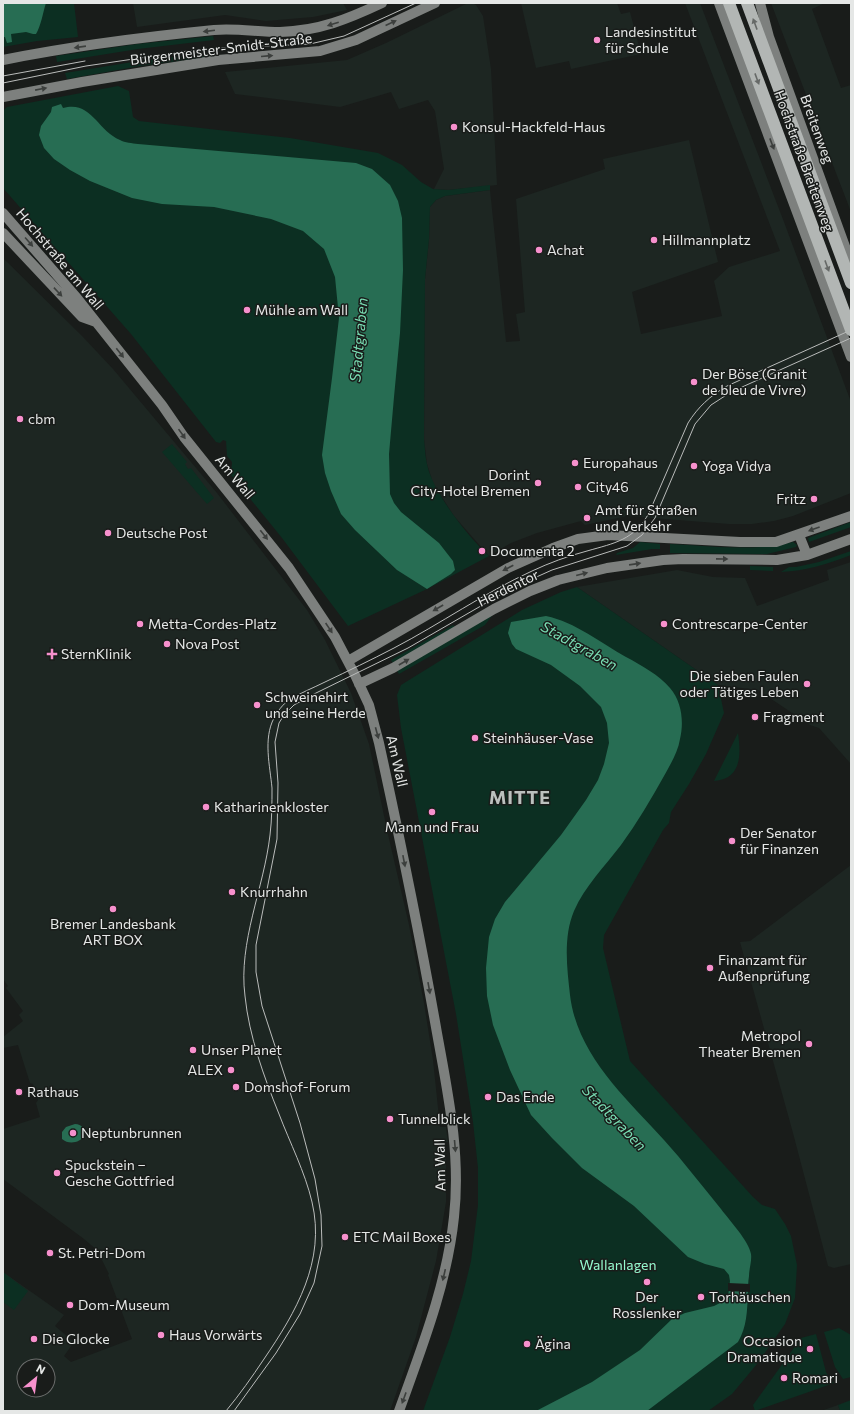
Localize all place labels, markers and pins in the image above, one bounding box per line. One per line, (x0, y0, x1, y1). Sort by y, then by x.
place label: Landesinstitut für Schule (605, 23, 697, 56)
marker: Landesinstitut für Schule (592, 35, 602, 45)
place label: Konsul-Hackfeld-Haus (462, 118, 605, 135)
marker: Konsul-Hackfeld-Haus (449, 122, 459, 132)
place label: Hillmannplatz (662, 231, 751, 248)
marker: Hillmannplatz (649, 235, 659, 245)
place label: Achat (547, 241, 585, 258)
marker: Achat (534, 245, 544, 255)
place label: Mühle am Wall (255, 301, 348, 318)
marker: Mühle am Wall (242, 305, 252, 315)
place label: Der Böse (Granit de bleu de Vivre) (702, 365, 807, 398)
marker: Der Böse (Granit de bleu de Vivre) (689, 377, 699, 387)
place label: cbm (28, 410, 55, 427)
marker: cbm (15, 414, 25, 424)
place label: Europahaus (583, 454, 658, 471)
place label: Yoga Vidya (702, 457, 771, 474)
marker: Europahaus (570, 458, 580, 468)
marker: Yoga Vidya (689, 461, 699, 471)
place label: Dorint City-Hotel Bremen (411, 466, 530, 499)
marker: Dorint City-Hotel Bremen (533, 478, 543, 488)
place label: City46 (586, 478, 629, 495)
marker: City46 (573, 482, 583, 492)
place label: Fritz (776, 490, 806, 507)
marker: Fritz (809, 494, 819, 504)
place label: Amt für Straßen und Verkehr (595, 501, 697, 534)
marker: Amt für Straßen und Verkehr (582, 513, 592, 523)
place label: Deutsche Post (116, 524, 208, 541)
marker: Deutsche Post (103, 528, 113, 538)
place label: Documenta 2 (490, 542, 575, 559)
marker: Documenta 2 (477, 546, 487, 556)
place label: Metta-Cordes-Platz (148, 615, 277, 632)
place label: Contrescarpe-Center (672, 615, 808, 632)
marker: Metta-Cordes-Platz (135, 619, 145, 629)
marker: Contrescarpe-Center (659, 619, 669, 629)
place label: Nova Post (175, 635, 240, 652)
marker: Nova Post (162, 639, 172, 649)
place label: SternKlinik (61, 645, 132, 662)
marker: SternKlinik (46, 648, 58, 660)
place label: Die sieben Faulen oder Tätiges Leben (680, 667, 799, 700)
marker: Die sieben Faulen oder Tätiges Leben (802, 679, 812, 689)
place label: Schweinehirt und seine Herde (265, 688, 366, 721)
marker: Schweinehirt und seine Herde (252, 700, 262, 710)
place label: Fragment (763, 708, 825, 725)
marker: Fragment (750, 712, 760, 722)
place label: Steinhäuser-Vase (483, 729, 593, 746)
marker: Steinhäuser-Vase (470, 733, 480, 743)
place label: Katharinenkloster (214, 798, 329, 815)
marker: Katharinenkloster (201, 802, 211, 812)
marker: Mann und Frau (427, 807, 437, 817)
place label: Mann und Frau (385, 818, 479, 835)
place label: Der Senator für Finanzen (740, 824, 819, 857)
marker: Der Senator für Finanzen (727, 836, 737, 846)
place label: Knurrhahn (240, 883, 308, 900)
marker: Knurrhahn (227, 887, 237, 897)
marker: Bremer Landesbank ART BOX (108, 904, 118, 914)
place label: Bremer Landesbank ART BOX (50, 915, 176, 948)
place label: Finanzamt für Außenprüfung (718, 951, 810, 984)
marker: Finanzamt für Außenprüfung (705, 963, 715, 973)
place label: Metropol Theater Bremen (699, 1027, 801, 1060)
marker: Metropol Theater Bremen (804, 1039, 814, 1049)
place label: Unser Planet (201, 1041, 282, 1058)
marker: Unser Planet (188, 1045, 198, 1055)
place label: ALEX (188, 1061, 223, 1078)
marker: ALEX (226, 1065, 236, 1075)
place label: Domshof-Forum (244, 1078, 350, 1095)
marker: Domshof-Forum (231, 1082, 241, 1092)
place label: Rathaus (27, 1083, 79, 1100)
marker: Rathaus (14, 1087, 24, 1097)
place label: Das Ende (496, 1088, 555, 1105)
marker: Das Ende (483, 1092, 493, 1102)
place label: Tunnelblick (398, 1110, 471, 1127)
marker: Tunnelblick (385, 1114, 395, 1124)
place label: Neptunbrunnen (81, 1124, 182, 1141)
marker: Neptunbrunnen (68, 1128, 78, 1138)
place label: Spuckstein – Gesche Gottfried (65, 1156, 174, 1189)
marker: Spuckstein – Gesche Gottfried (52, 1168, 62, 1178)
place label: ETC Mail Boxes (353, 1228, 451, 1245)
marker: ETC Mail Boxes (340, 1232, 350, 1242)
place label: St. Petri-Dom (58, 1244, 145, 1261)
marker: St. Petri-Dom (45, 1248, 55, 1258)
marker: Der Rosslenker (642, 1277, 652, 1287)
place label: Der Rosslenker (612, 1288, 682, 1321)
place label: Torhäuschen (709, 1288, 791, 1305)
marker: Torhäuschen (696, 1292, 706, 1302)
place label: Dom-Museum (78, 1296, 170, 1313)
marker: Dom-Museum (65, 1300, 75, 1310)
place label: Haus Vorwärts (169, 1326, 262, 1343)
place label: Die Glocke (42, 1330, 110, 1347)
marker: Haus Vorwärts (156, 1330, 166, 1340)
place label: Occasion Dramatique (727, 1332, 802, 1365)
marker: Die Glocke (29, 1334, 39, 1344)
place label: Ägina (535, 1335, 571, 1352)
marker: Ägina (522, 1339, 532, 1349)
marker: Occasion Dramatique (805, 1344, 815, 1354)
place label: Romari (792, 1369, 838, 1386)
marker: Romari (779, 1373, 789, 1383)

